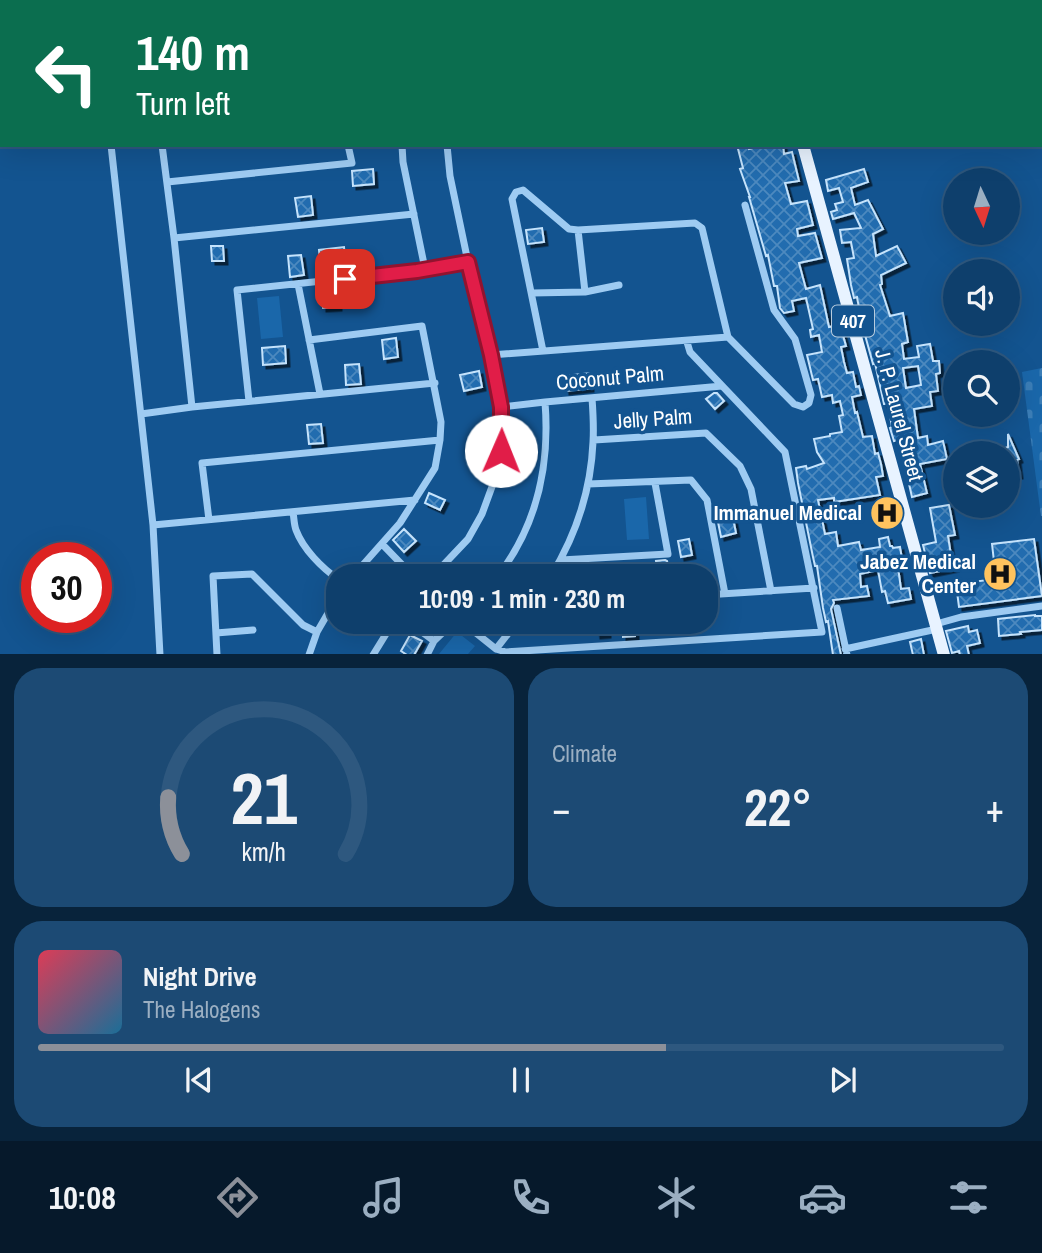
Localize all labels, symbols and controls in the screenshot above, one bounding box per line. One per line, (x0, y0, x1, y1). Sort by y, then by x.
text: 140 m (136, 19, 250, 85)
icon: left (21, 28, 112, 119)
text: Turn left (136, 82, 230, 125)
north arrow (943, 168, 1020, 245)
map controls (943, 168, 1020, 518)
pin (315, 249, 375, 309)
button: sound (943, 259, 1020, 336)
icon: arrive (326, 260, 364, 298)
road number: 407 (832, 306, 874, 336)
street label: J. P. Laurel Street (868, 346, 931, 484)
button: search (943, 350, 1020, 427)
street label: Coconut Palm (555, 358, 665, 397)
street label: Jelly Palm (613, 401, 693, 436)
position arrow (464, 414, 538, 488)
button: layers (943, 441, 1020, 518)
hospital icon: Immanuel Medical (868, 494, 906, 532)
place label: Immanuel Medical (714, 498, 862, 527)
speed limit sign: 30 (21, 542, 112, 633)
place label: Jabez Medical Center (860, 547, 976, 600)
hospital icon: Jabez Medical Center (981, 555, 1019, 593)
text: 10:09 · 1 min · 230 m (419, 581, 625, 616)
text: Climate (552, 738, 617, 769)
text: 21 (231, 749, 298, 847)
text: 22° (744, 772, 812, 842)
text: − (552, 783, 570, 834)
text: + (986, 783, 1004, 834)
text: km/h (242, 834, 286, 868)
text: Night Drive (143, 959, 257, 994)
text: The Halogens (143, 994, 260, 1025)
icon: previous (180, 1061, 218, 1099)
icon: pause (502, 1061, 540, 1099)
icon: next (824, 1061, 862, 1099)
icon: directions (213, 1173, 262, 1222)
icon: music (359, 1173, 408, 1222)
icon: phone (506, 1173, 555, 1222)
icon: climate (652, 1173, 701, 1222)
icon: car (798, 1173, 847, 1222)
icon: filters (944, 1173, 993, 1222)
text: 10:08 (49, 1176, 116, 1219)

